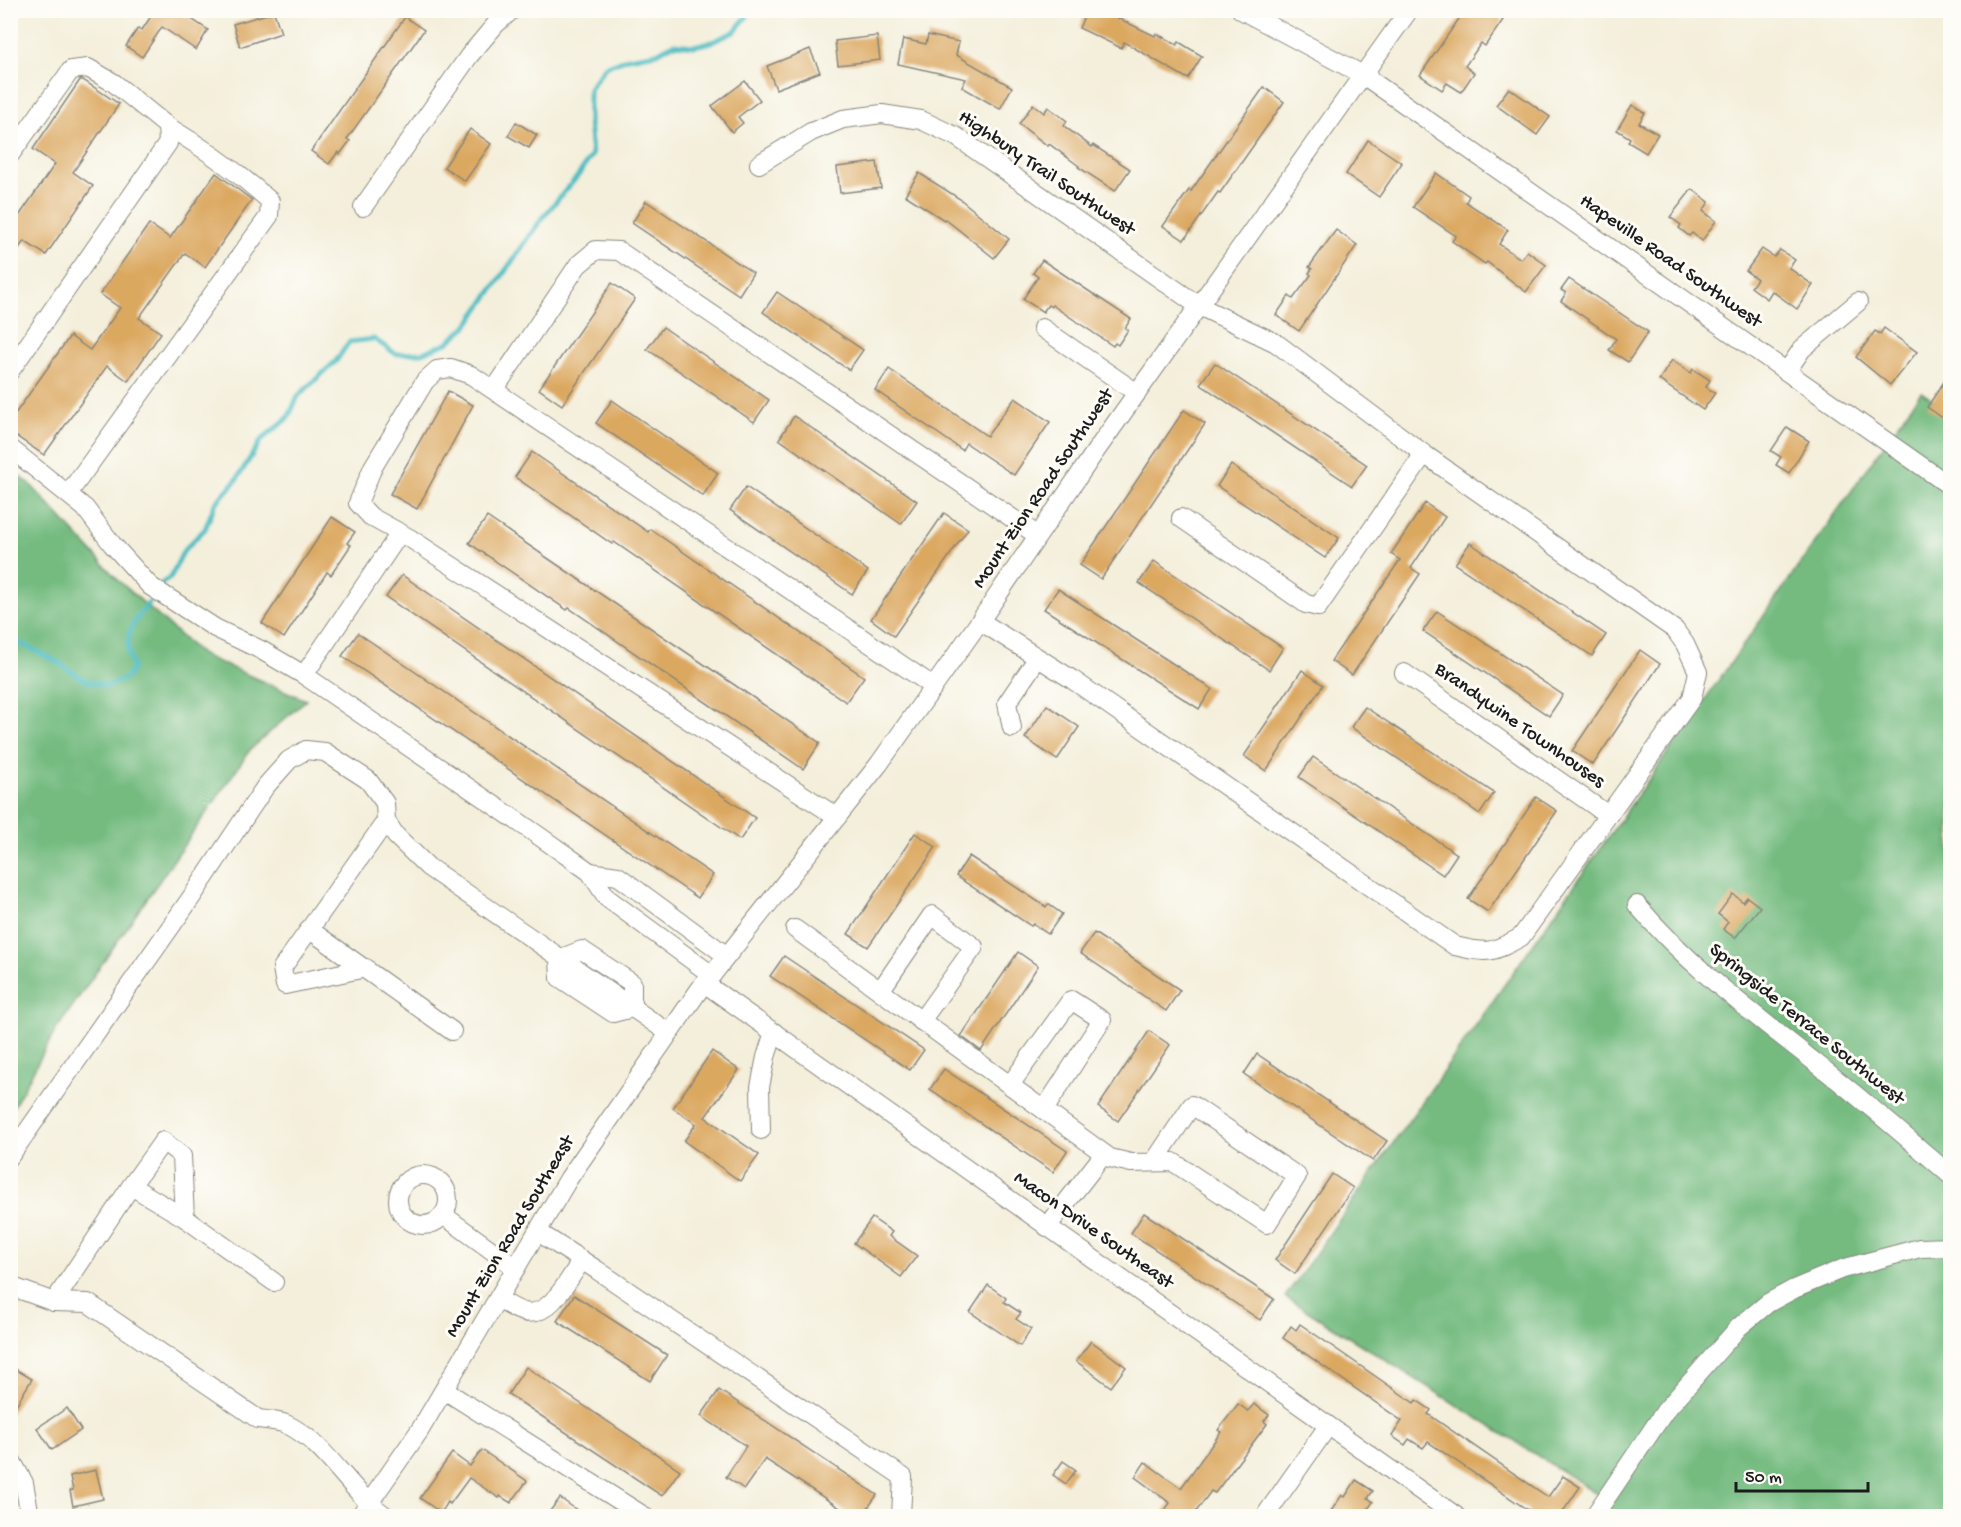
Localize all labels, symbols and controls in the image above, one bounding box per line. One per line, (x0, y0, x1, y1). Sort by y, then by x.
street label: Highbury Trail Southwest (953, 106, 1140, 243)
street label: Hapeville Road Southwest (1574, 190, 1767, 335)
street label: Mount Zion Road Southwest (969, 383, 1120, 593)
street label: Brandywine Townhouses (1429, 658, 1609, 794)
street label: Springside Terrace Southwest (1704, 939, 1910, 1112)
street label: Mount Zion Road Southeast (442, 1130, 581, 1342)
street label: Macon Drive Southeast (1009, 1167, 1179, 1296)
scale bar (1736, 1455, 1868, 1493)
text: 50 m (1745, 1468, 1782, 1489)

